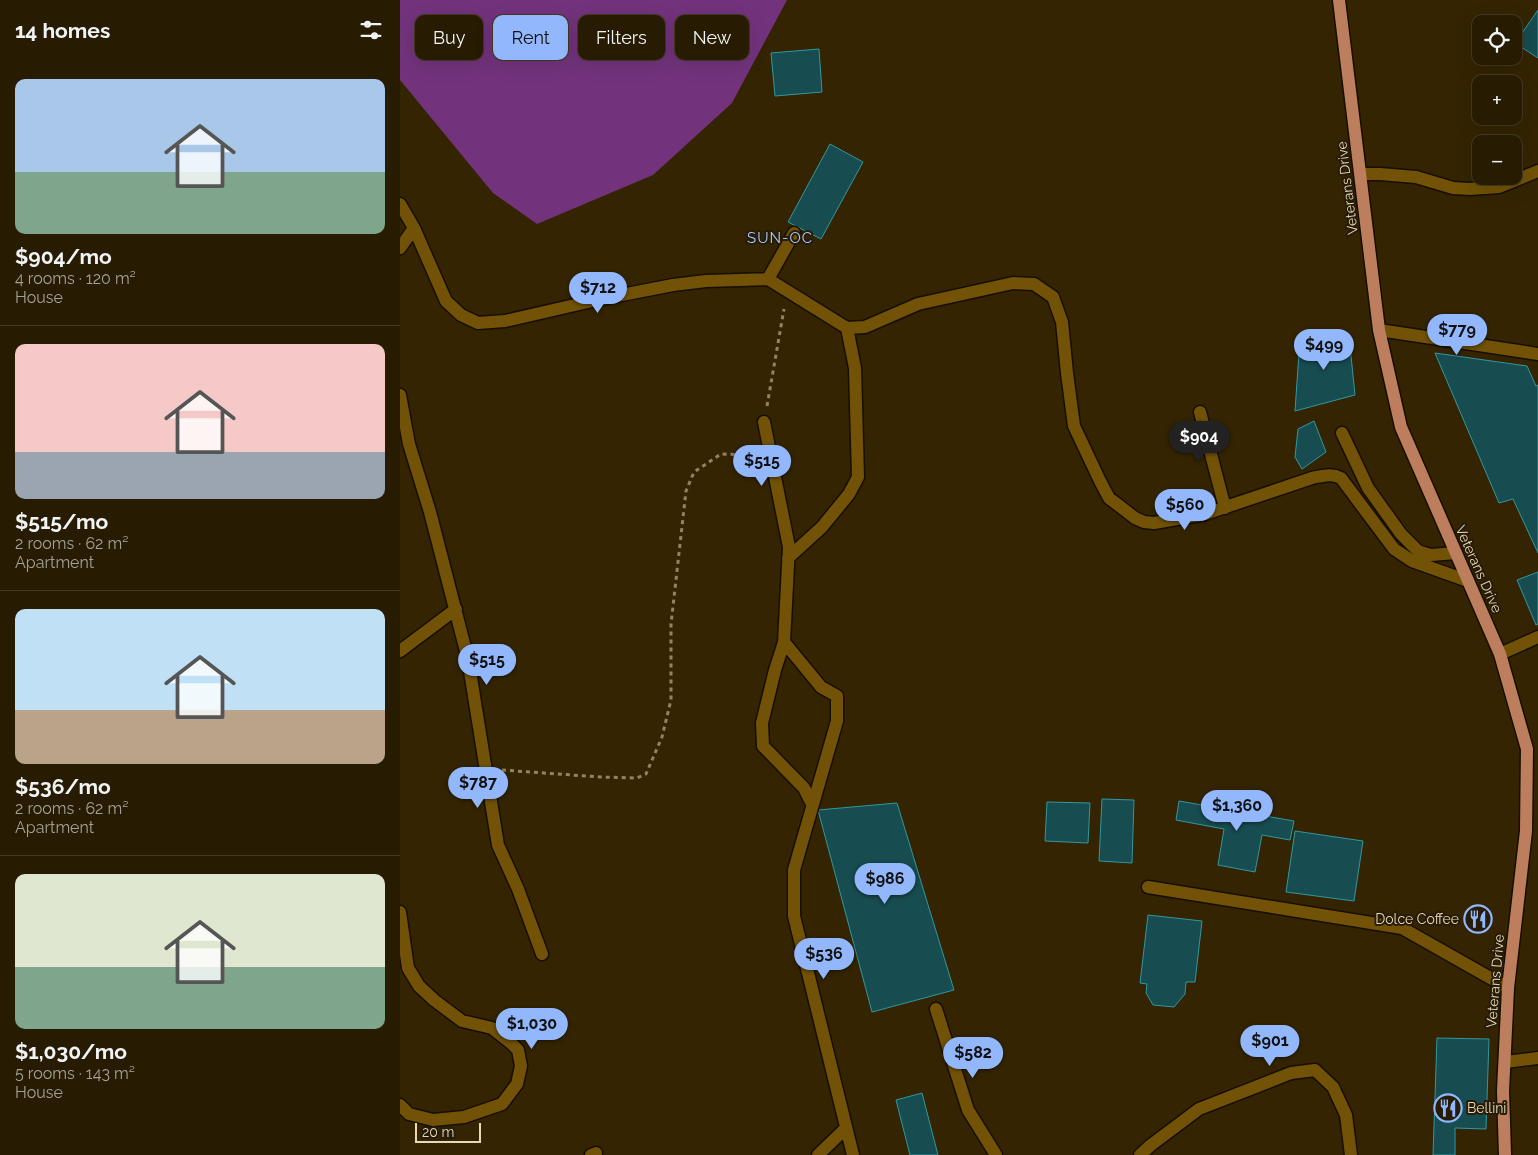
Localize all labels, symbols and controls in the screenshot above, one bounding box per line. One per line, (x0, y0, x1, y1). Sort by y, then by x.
chip: Buy (415, 15, 483, 60)
chip: Rent (493, 15, 568, 60)
chip: Filters (578, 15, 665, 60)
chip: New (675, 15, 749, 60)
map controls (1472, 15, 1522, 185)
button: locate (1472, 15, 1522, 65)
icon: filters (357, 16, 385, 44)
text: 14 homes (15, 18, 110, 43)
button: + (1472, 75, 1522, 125)
icon: home (155, 111, 245, 201)
button: − (1472, 135, 1522, 185)
street label: Veterans Drive (1333, 140, 1361, 236)
district label: SUN-OC (747, 229, 813, 247)
text: $904/mo (15, 244, 112, 269)
text: 4 rooms · 120 m² (15, 269, 136, 288)
pin: $712 (568, 272, 628, 314)
text: $712 (580, 278, 616, 297)
text: House (15, 288, 63, 307)
pin: $779 (1427, 314, 1487, 356)
text: $779 (1438, 320, 1476, 339)
pin: $499 (1294, 328, 1354, 371)
text: $499 (1305, 335, 1343, 354)
icon: home (155, 377, 245, 467)
pin: $904 (1169, 420, 1229, 463)
text: $904 (1180, 427, 1218, 446)
pin: $515 (732, 444, 792, 487)
text: $515 (744, 451, 780, 470)
pin: $560 (1155, 488, 1215, 531)
text: $560 (1166, 495, 1204, 514)
text: $515/mo (15, 509, 108, 534)
street label: Veterans Drive (1453, 523, 1505, 615)
text: 2 rooms · 62 m² (15, 534, 128, 553)
text: Apartment (15, 553, 94, 572)
icon: home (155, 642, 245, 732)
pin: $515 (457, 644, 517, 686)
text: $515 (469, 650, 505, 669)
pin: $787 (448, 766, 508, 809)
text: $787 (459, 773, 497, 792)
text: $536/mo (15, 774, 111, 799)
pin: $1,360 (1196, 790, 1278, 832)
text: $1,360 (1212, 796, 1262, 815)
text: 2 rooms · 62 m² (15, 799, 128, 818)
text: Apartment (15, 818, 94, 837)
pin: $986 (855, 862, 915, 905)
text: $986 (866, 869, 904, 888)
restaurant icon: Dolce Coffee (1463, 904, 1493, 934)
icon: home (155, 907, 245, 997)
place label: Dolce Coffee (1375, 911, 1459, 927)
street label: Veterans Drive (1483, 934, 1507, 1028)
pin: $536 (794, 938, 854, 980)
text: $536 (805, 944, 843, 963)
pin: $1,030 (491, 1008, 573, 1050)
text: $1,030 (507, 1014, 557, 1033)
pin: $901 (1240, 1024, 1300, 1067)
text: $901 (1251, 1031, 1289, 1050)
pin: $582 (943, 1036, 1003, 1079)
text: $1,030/mo (15, 1039, 127, 1064)
text: $582 (954, 1043, 992, 1062)
text: 5 rooms · 143 m² (15, 1064, 135, 1083)
text: House (15, 1083, 63, 1102)
restaurant icon: Bellini (1433, 1093, 1463, 1123)
place label: Bellini (1467, 1100, 1506, 1116)
scale bar (415, 1120, 481, 1143)
text: 20 m (422, 1124, 454, 1140)

